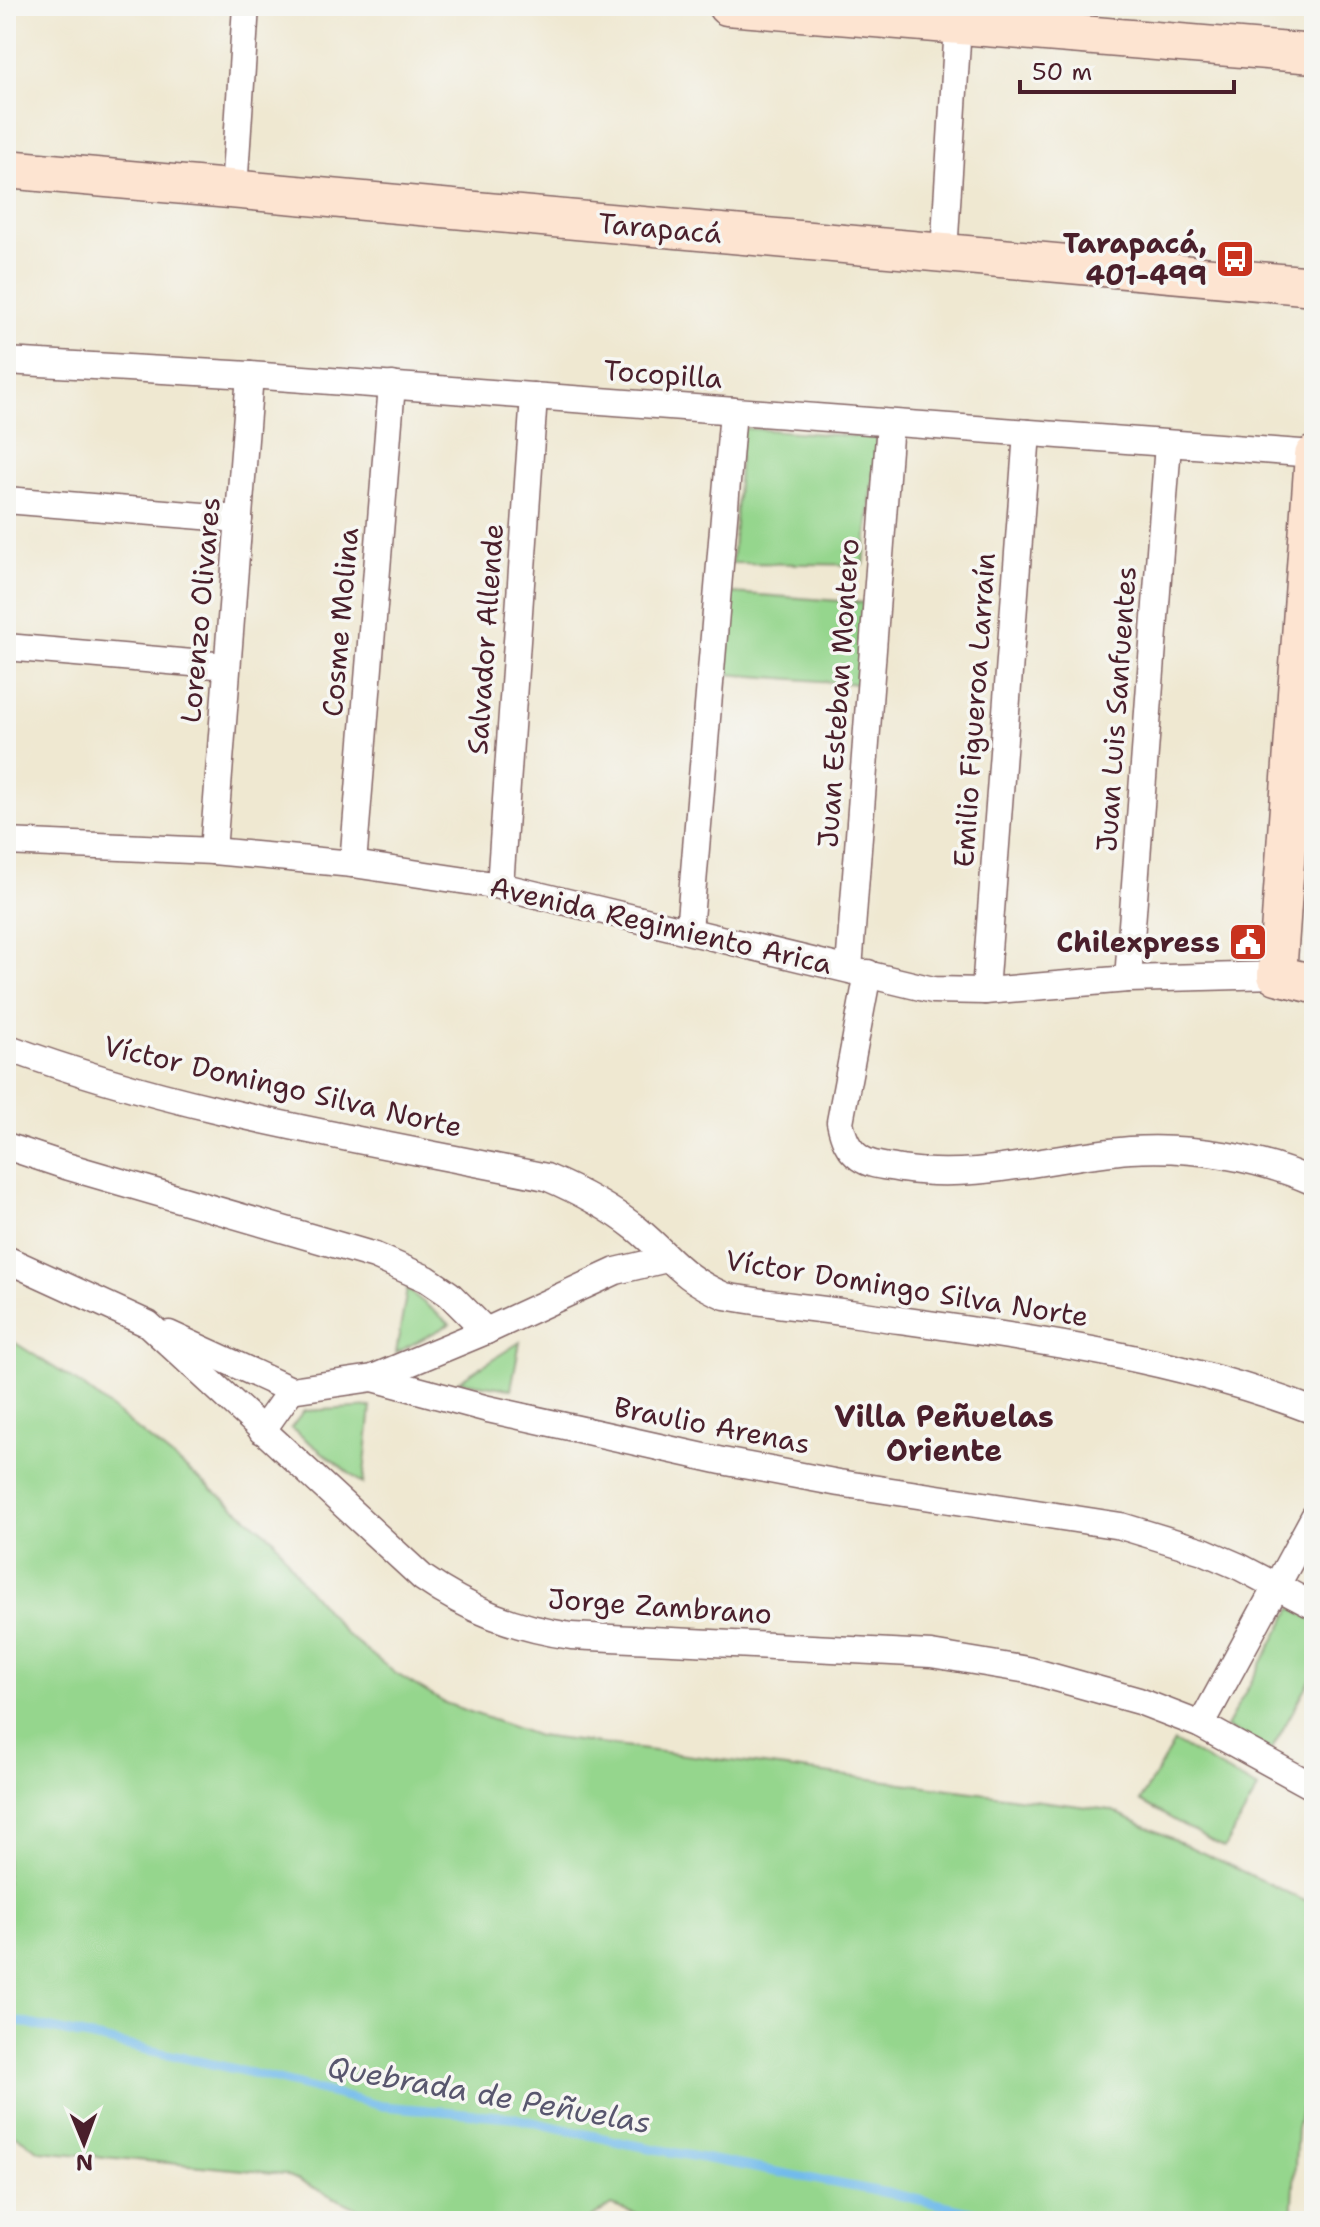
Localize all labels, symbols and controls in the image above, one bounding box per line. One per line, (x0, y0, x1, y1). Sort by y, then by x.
scale bar (1020, 44, 1234, 94)
text: 50 m (1032, 56, 1092, 88)
street label: Tarapacá (597, 204, 723, 252)
place label: Tarapacá, 401-499 (1063, 224, 1207, 294)
bus stop icon: Tarapacá, 401-499 (1214, 238, 1256, 280)
street label: Tocopilla (602, 351, 724, 397)
street label: Lorenzo Olivares (171, 495, 229, 725)
street label: Salvador Allende (458, 522, 512, 756)
street label: Cosme Molina (313, 526, 367, 718)
street label: Juan Esteban Montero (808, 537, 868, 849)
street label: Emilio Figueroa Larraín (944, 551, 1004, 869)
street label: Juan Luis Sanfuentes (1087, 565, 1145, 853)
street label: Avenida Regimiento Arica (486, 867, 836, 983)
public building icon: Chilexpress (1227, 921, 1269, 963)
place label: Chilexpress (1056, 923, 1220, 961)
street label: Víctor Domingo Silva Norte (100, 1026, 466, 1146)
street label: Víctor Domingo Silva Norte (723, 1241, 1091, 1335)
street label: Braulio Arenas (611, 1387, 813, 1463)
district label: Villa Peñuelas Oriente (834, 1396, 1054, 1471)
street label: Jorge Zambrano (547, 1579, 773, 1633)
water label: Quebrada de Peñuelas (324, 2046, 654, 2143)
north arrow (44, 2103, 124, 2183)
text: N (75, 2148, 93, 2177)

